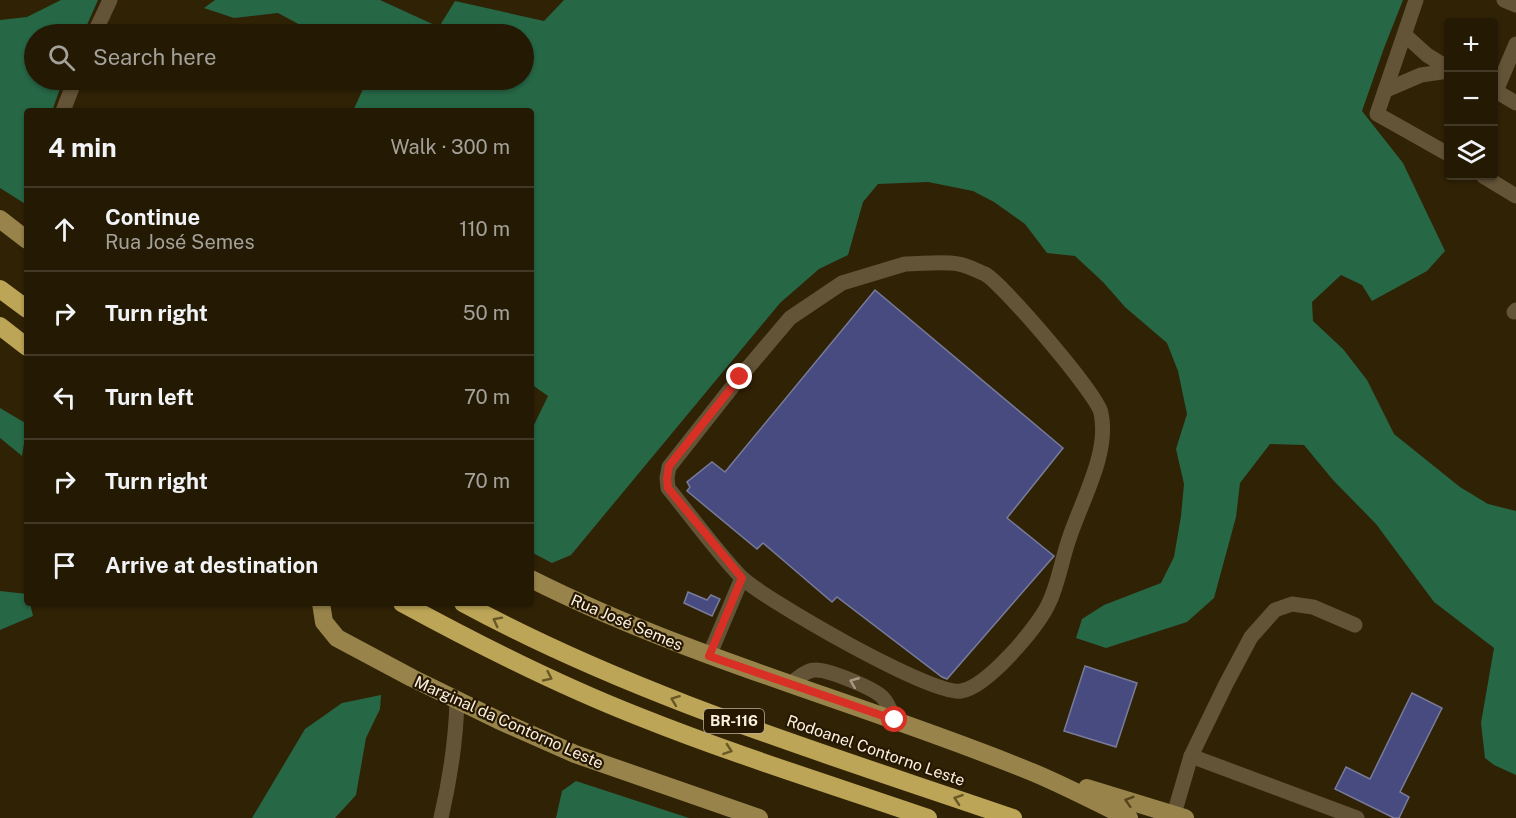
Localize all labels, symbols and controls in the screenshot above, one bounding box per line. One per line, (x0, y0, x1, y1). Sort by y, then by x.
map controls (1444, 18, 1498, 180)
button: + (1444, 18, 1498, 72)
search box (24, 24, 534, 90)
icon: search (45, 41, 78, 74)
text: Search here (93, 44, 217, 70)
button: − (1444, 72, 1498, 126)
button: layers (1444, 126, 1498, 180)
text: 4 min (48, 132, 117, 163)
text: Walk · 300 m (390, 135, 510, 159)
text: Continue (105, 204, 200, 230)
icon: ahead (48, 213, 81, 246)
text: 110 m (459, 217, 510, 241)
text: Rua José Semes (105, 230, 255, 254)
icon: right (48, 297, 81, 330)
text: Turn right (105, 300, 208, 326)
text: 50 m (463, 301, 510, 325)
route end (726, 363, 752, 389)
icon: left (48, 381, 81, 414)
text: Turn left (105, 384, 194, 410)
text: 70 m (464, 385, 510, 409)
icon: right (48, 465, 81, 498)
text: Turn right (105, 468, 208, 494)
text: 70 m (464, 469, 510, 493)
icon: arrive (48, 549, 81, 582)
text: Arrive at destination (105, 552, 318, 578)
street label: Rua José Semes (568, 590, 686, 655)
one-way arrow (492, 616, 503, 628)
one-way arrow (541, 670, 552, 682)
street label: Marginal da Contorno Leste (411, 672, 606, 773)
one-way arrow (850, 677, 860, 690)
one-way arrow (670, 694, 681, 707)
route start (881, 706, 907, 732)
road number: BR-116 (704, 709, 764, 733)
street label: Rodoanel Contorno Leste (784, 711, 967, 790)
one-way arrow (722, 743, 733, 756)
one-way arrow (953, 794, 964, 806)
one-way arrow (1124, 795, 1135, 808)

